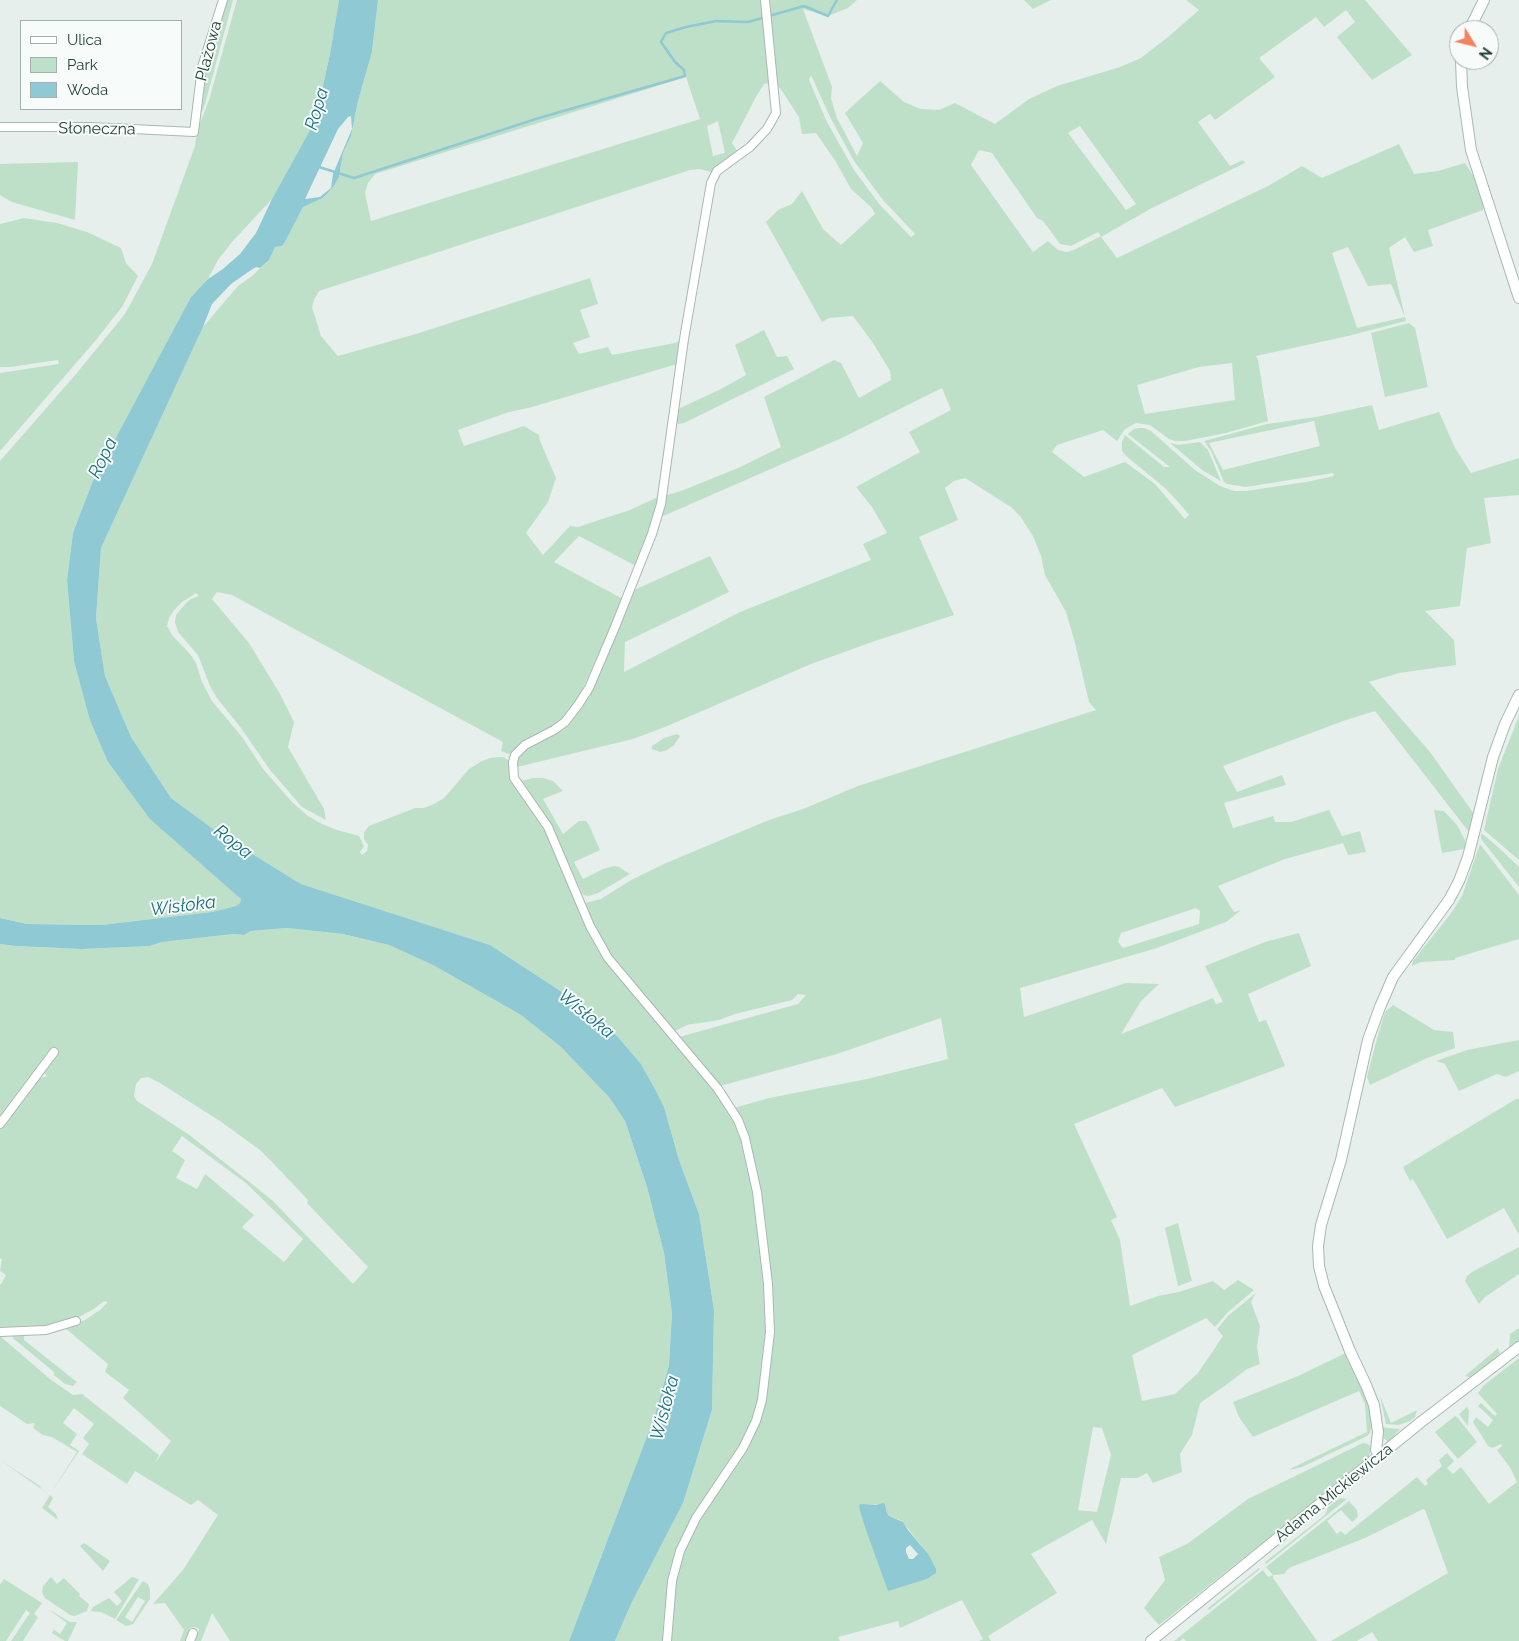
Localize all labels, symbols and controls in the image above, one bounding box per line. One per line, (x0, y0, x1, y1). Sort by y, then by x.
street label: Plażowa (192, 19, 226, 83)
legend (20, 20, 182, 110)
north arrow (1449, 20, 1499, 70)
text: Ulica (67, 31, 102, 49)
text: N (1476, 44, 1495, 62)
text: Park (67, 56, 98, 74)
text: Woda (67, 81, 108, 99)
water label: Ropa (301, 85, 333, 133)
street label: Słoneczna (58, 119, 136, 139)
water label: Ropa (84, 434, 122, 482)
water label: Ropa (209, 820, 257, 864)
water label: Wisłoka (149, 891, 217, 921)
water label: Wisłoka (554, 985, 618, 1043)
water label: Wisłoka (646, 1373, 684, 1443)
street label: Adama Mickiewicza (1271, 1440, 1397, 1546)

